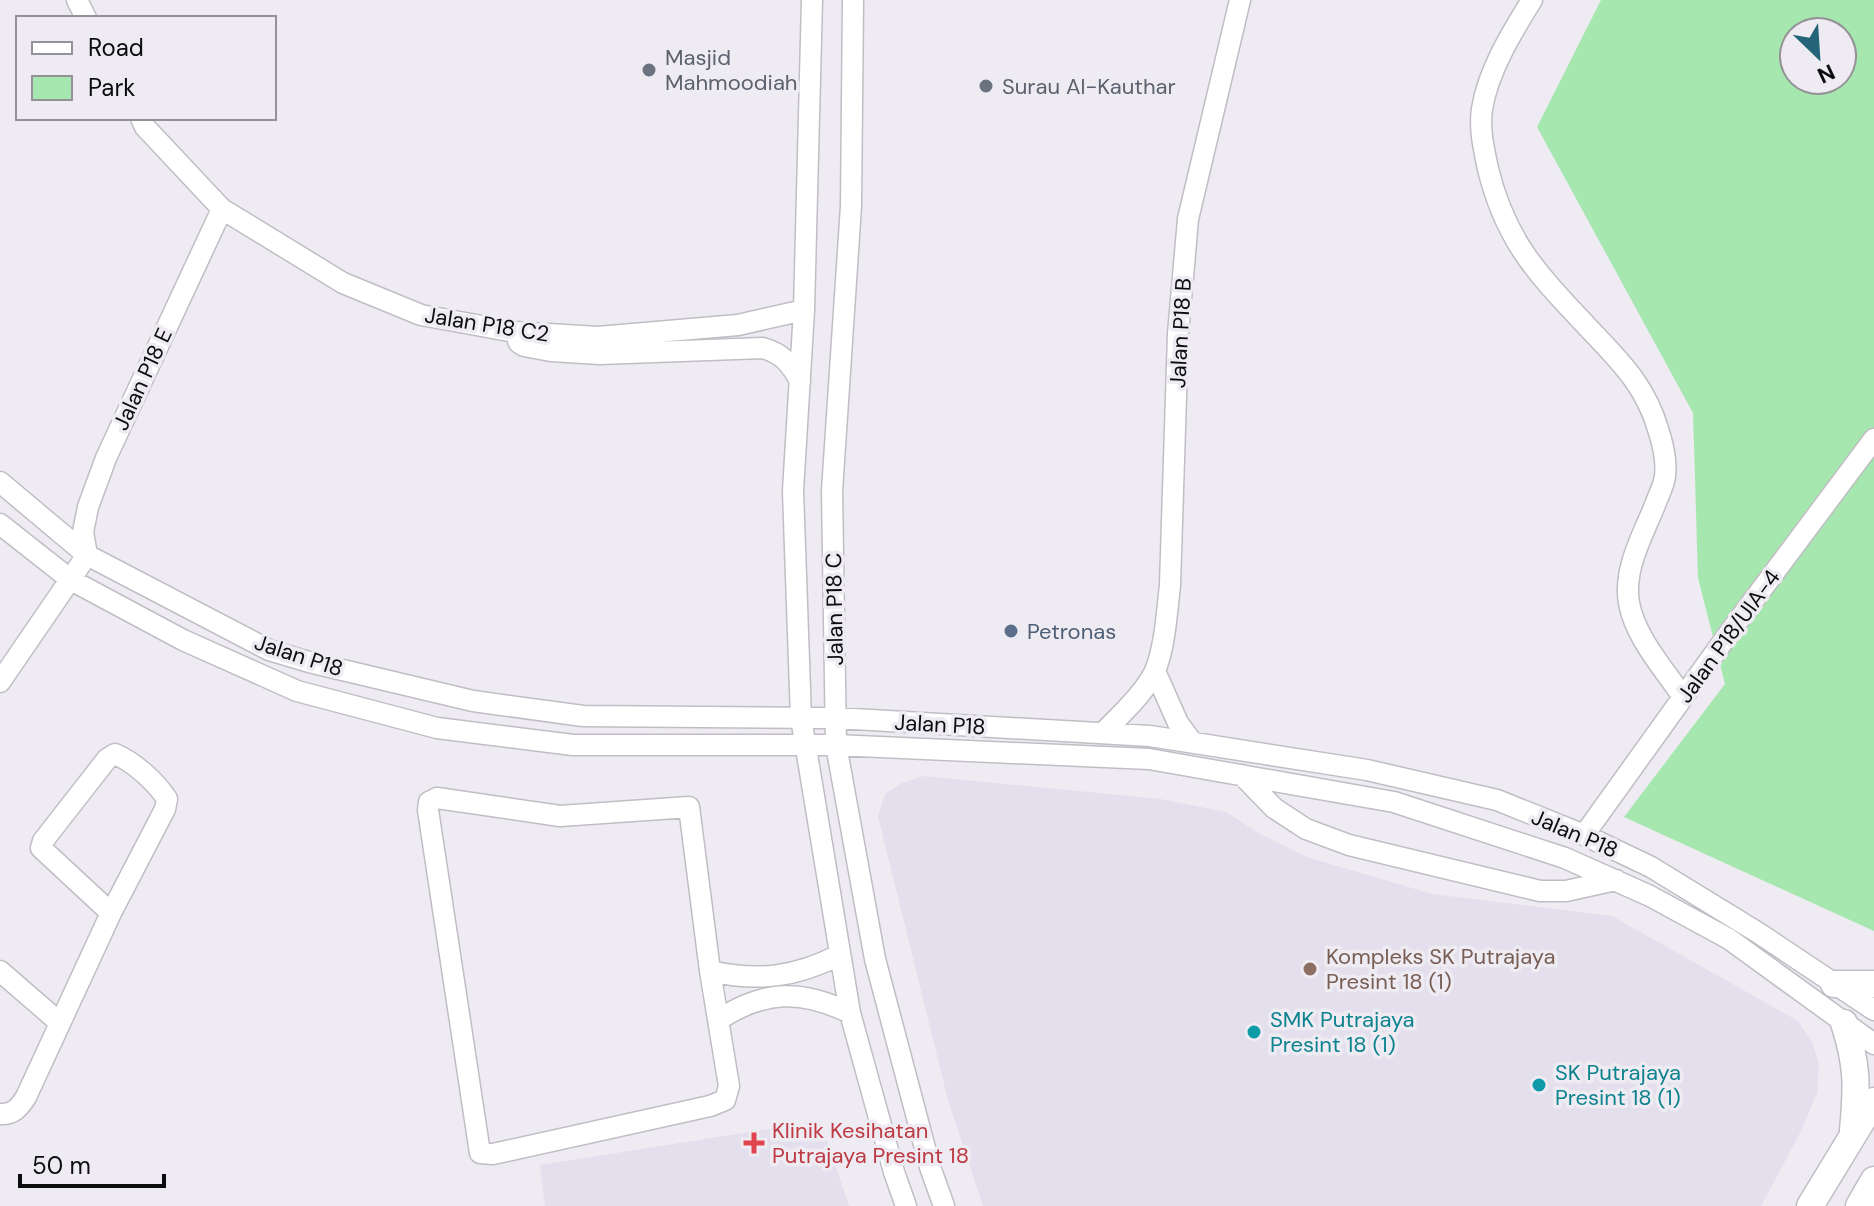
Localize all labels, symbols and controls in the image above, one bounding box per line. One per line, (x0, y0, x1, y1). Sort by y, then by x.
legend (16, 16, 276, 120)
north arrow (1778, 16, 1858, 96)
text: Road (88, 32, 144, 63)
place label: Masjid Mahmoodiah (665, 43, 798, 97)
text: N (1813, 57, 1840, 90)
marker: Masjid Mahmoodiah (640, 61, 658, 79)
text: Park (88, 72, 135, 103)
place label: Surau Al-Kauthar (1002, 72, 1176, 101)
marker: Surau Al-Kauthar (977, 77, 995, 95)
street label: Jalan P18 B (1163, 277, 1198, 389)
street label: Jalan P18 C2 (423, 300, 551, 349)
street label: Jalan P18 E (106, 323, 179, 435)
street label: Jalan P18 C (819, 552, 850, 666)
street label: Jalan P18/UIA-4 (1670, 564, 1787, 709)
place label: Petronas (1027, 617, 1116, 646)
marker: Petronas (1002, 622, 1020, 640)
street label: Jalan P18 (251, 628, 347, 683)
street label: Jalan P18 (894, 708, 986, 741)
street label: Jalan P18 (1527, 802, 1623, 865)
place label: Kompleks SK Putrajaya Presint 18 (1) (1326, 942, 1555, 996)
marker: Kompleks SK Putrajaya Presint 18 (1) (1301, 960, 1319, 978)
place label: SMK Putrajaya Presint 18 (1) (1270, 1005, 1415, 1059)
marker: SMK Putrajaya Presint 18 (1) (1245, 1023, 1263, 1041)
place label: SK Putrajaya Presint 18 (1) (1555, 1058, 1681, 1112)
marker: SK Putrajaya Presint 18 (1) (1530, 1076, 1548, 1094)
place label: Klinik Kesihatan Putrajaya Presint 18 (772, 1116, 969, 1170)
marker: Klinik Kesihatan Putrajaya Presint 18 (743, 1132, 765, 1154)
scale bar (20, 1138, 164, 1188)
text: 50 m (32, 1150, 91, 1181)

